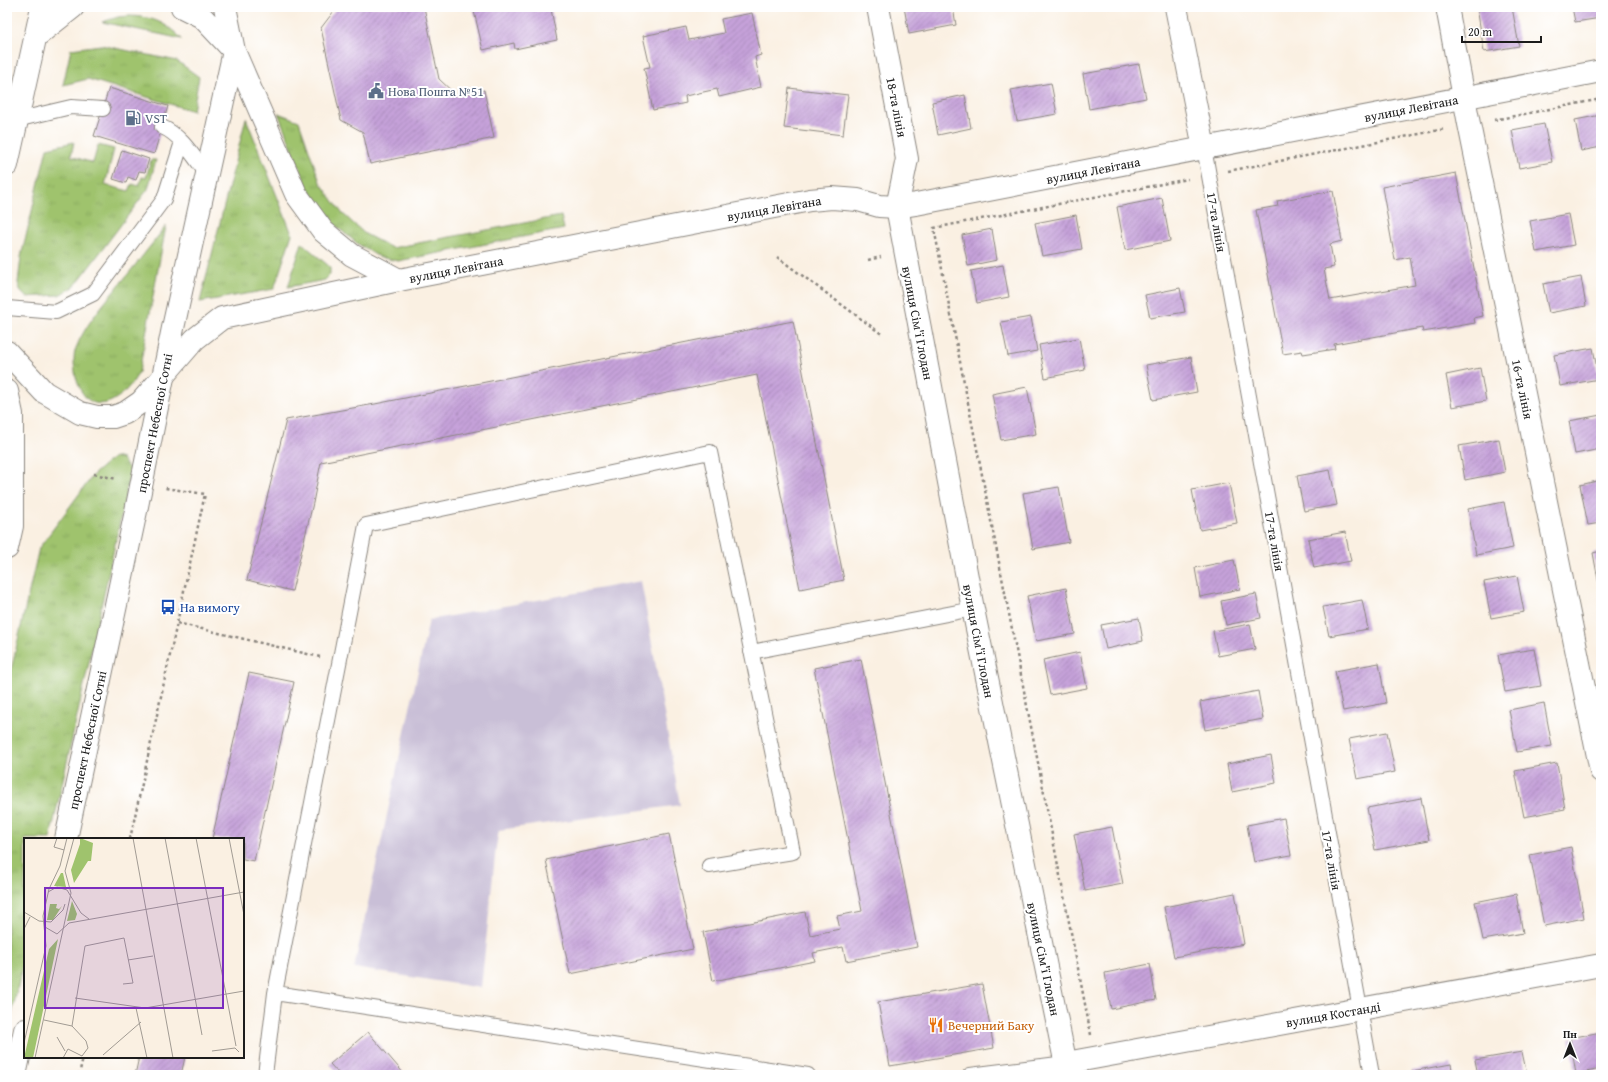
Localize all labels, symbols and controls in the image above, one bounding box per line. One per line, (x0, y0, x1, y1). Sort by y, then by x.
scale bar (1462, 18, 1541, 44)
text: 20 m (1468, 23, 1492, 40)
street label: 18-та лінія (881, 75, 912, 139)
public building icon: Нова Пошта №51 (367, 82, 385, 100)
place label: Нова Пошта №51 (388, 82, 484, 101)
street label: вулиця Левітана (1363, 90, 1460, 127)
fuel station icon: VST (124, 109, 142, 127)
place label: VST (145, 109, 168, 128)
street label: вулиця Левітана (1045, 152, 1142, 189)
street label: 17-та лінія (1202, 190, 1231, 254)
street label: вулиця Левітана (726, 191, 823, 226)
street label: вулиця Левітана (408, 251, 505, 288)
street label: вулиця Сім'ї Глодан (897, 264, 938, 382)
street label: проспект Небесної Сотні (132, 351, 177, 494)
street label: 16-та лінія (1507, 357, 1538, 421)
street label: 17-та лінія (1260, 509, 1289, 573)
street label: вулиця Сім'ї Глодан (958, 582, 999, 700)
bus stop icon: На вимогу (159, 598, 177, 616)
place label: На вимогу (180, 598, 240, 617)
street label: проспект Небесної Сотні (63, 669, 112, 811)
street label: 17-та лінія (1317, 828, 1346, 892)
inset map (24, 838, 244, 1058)
street label: вулиця Сім'ї Глодан (1022, 901, 1065, 1018)
street label: вулиця Костанді (1284, 997, 1382, 1032)
restaurant icon: Вечерний Баку (927, 1016, 945, 1034)
place label: Вечерний Баку (948, 1016, 1035, 1035)
north arrow (1550, 1024, 1590, 1064)
text: Пн (1563, 1026, 1577, 1042)

